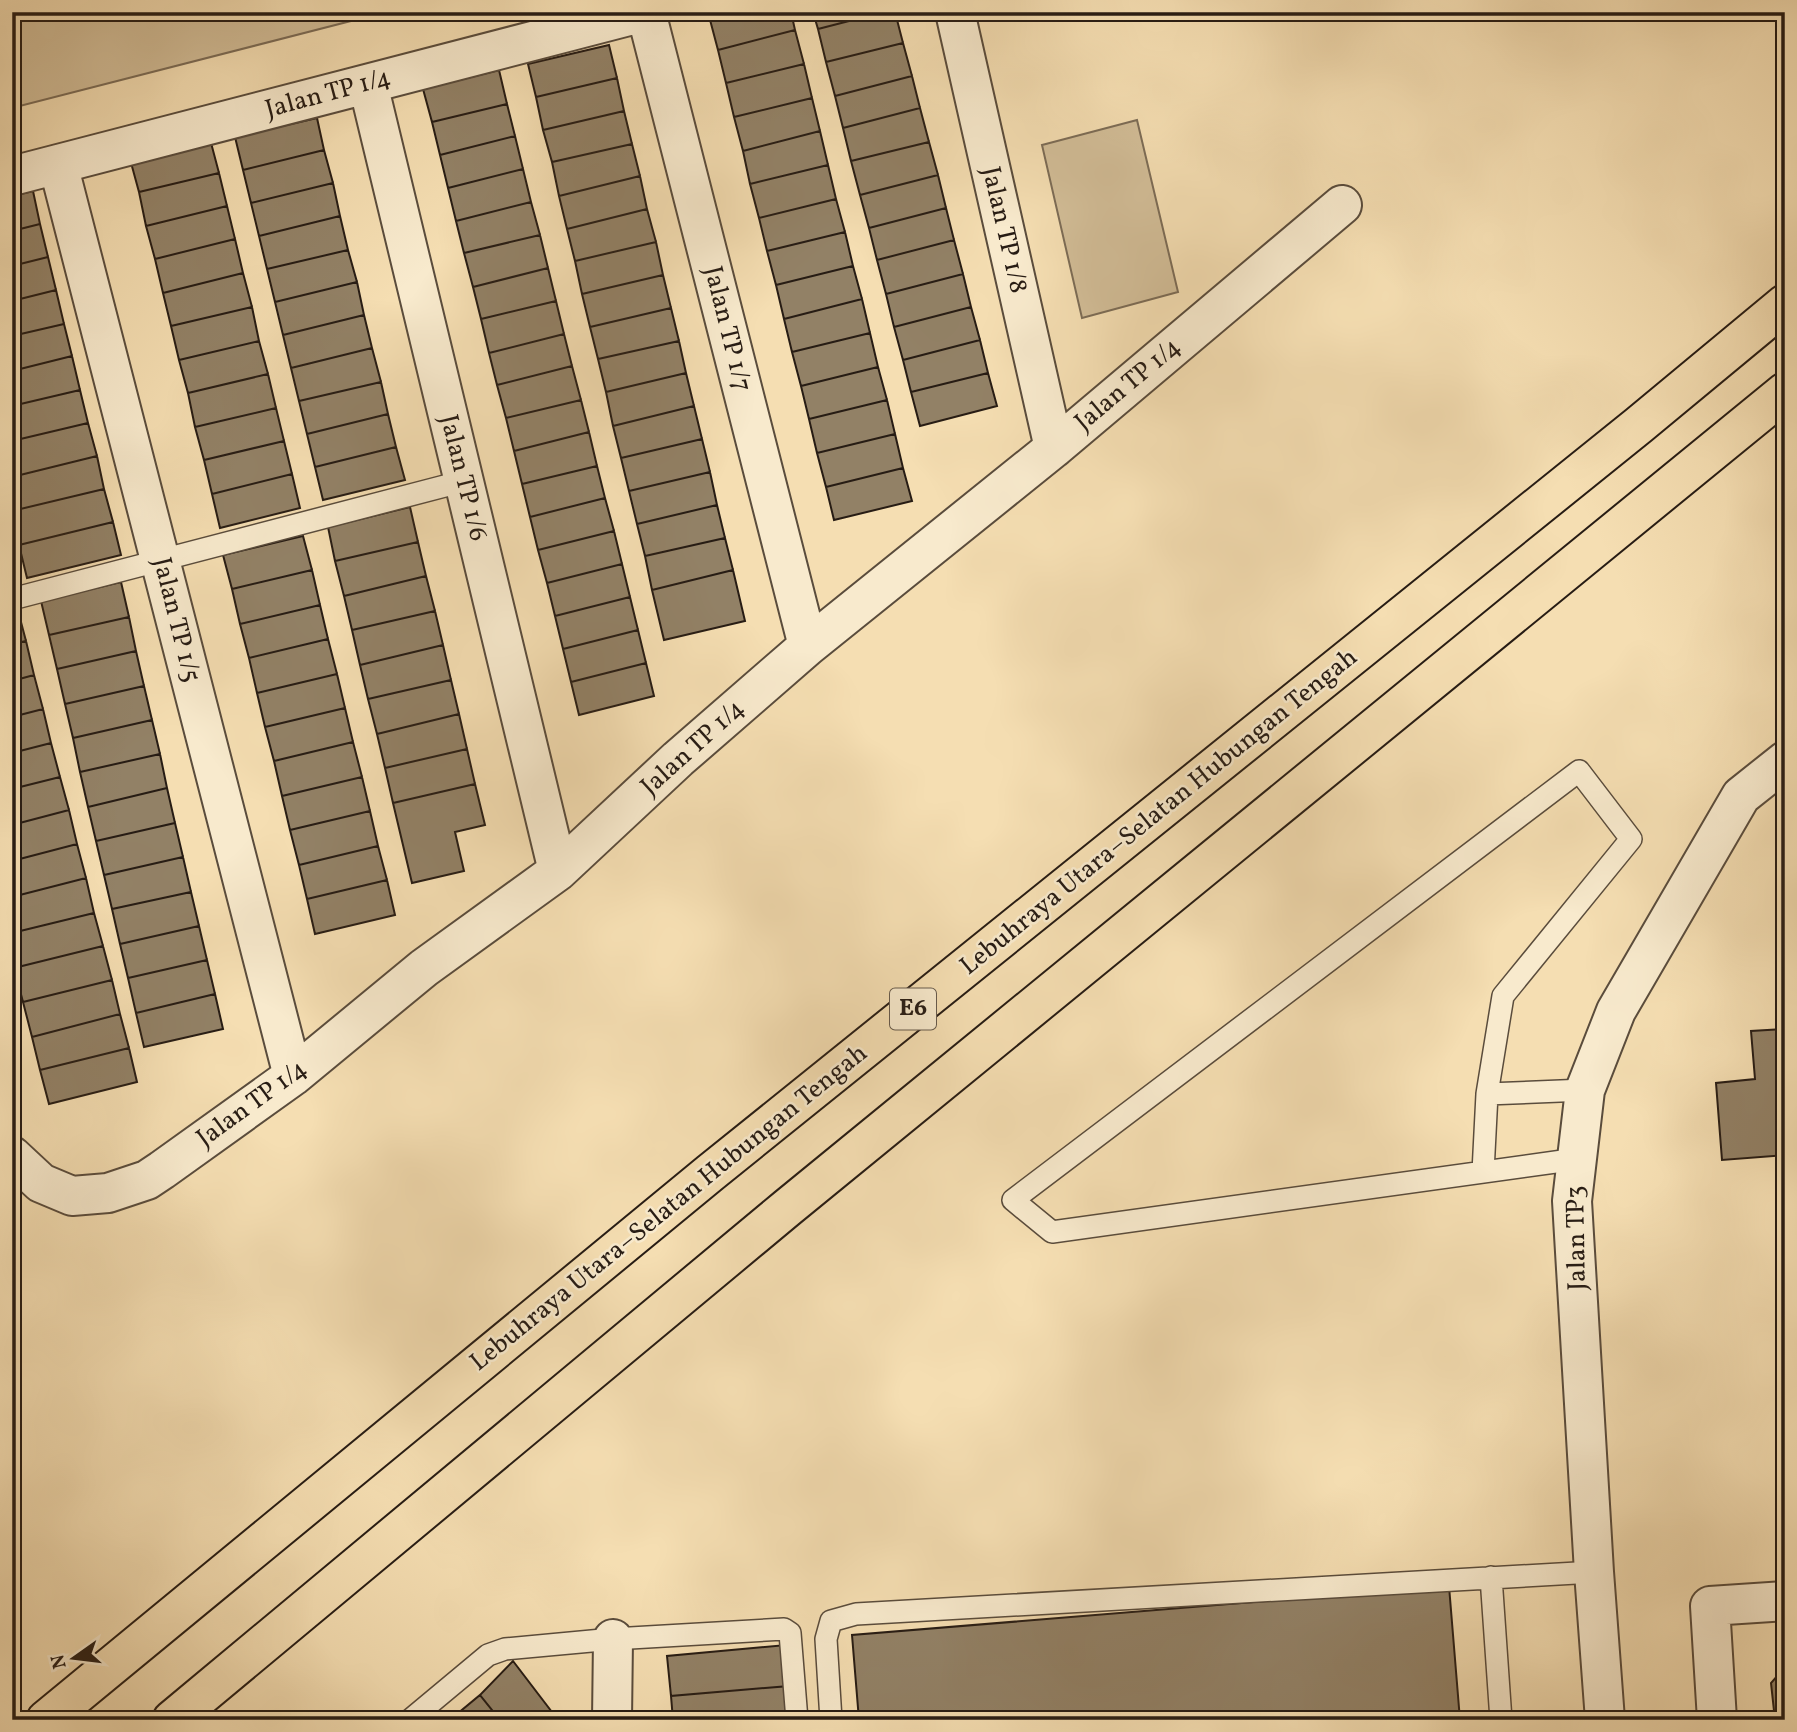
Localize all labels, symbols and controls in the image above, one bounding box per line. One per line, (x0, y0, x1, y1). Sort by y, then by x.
street label: Jalan TP 1/4 (261, 60, 395, 128)
street label: Jalan TP 1/8 (972, 163, 1036, 297)
street label: Jalan TP 1/7 (694, 262, 760, 396)
street label: Jalan TP 1/4 (1067, 330, 1189, 440)
street label: Jalan TP 1/6 (430, 411, 496, 545)
street label: Jalan TP 1/5 (143, 554, 209, 686)
street label: Lebuhraya Utara–Selatan Hubungan Tengah (952, 640, 1366, 984)
street label: Jalan TP 1/4 (633, 692, 753, 804)
road number: E6 (890, 988, 936, 1030)
street label: Lebuhraya Utara–Selatan Hubungan Tengah (462, 1036, 876, 1380)
street label: Jalan TP 1/4 (189, 1052, 315, 1156)
street label: Jalan TP3 (1558, 1185, 1596, 1291)
north arrow (38, 1624, 108, 1694)
text: N (45, 1652, 74, 1671)

